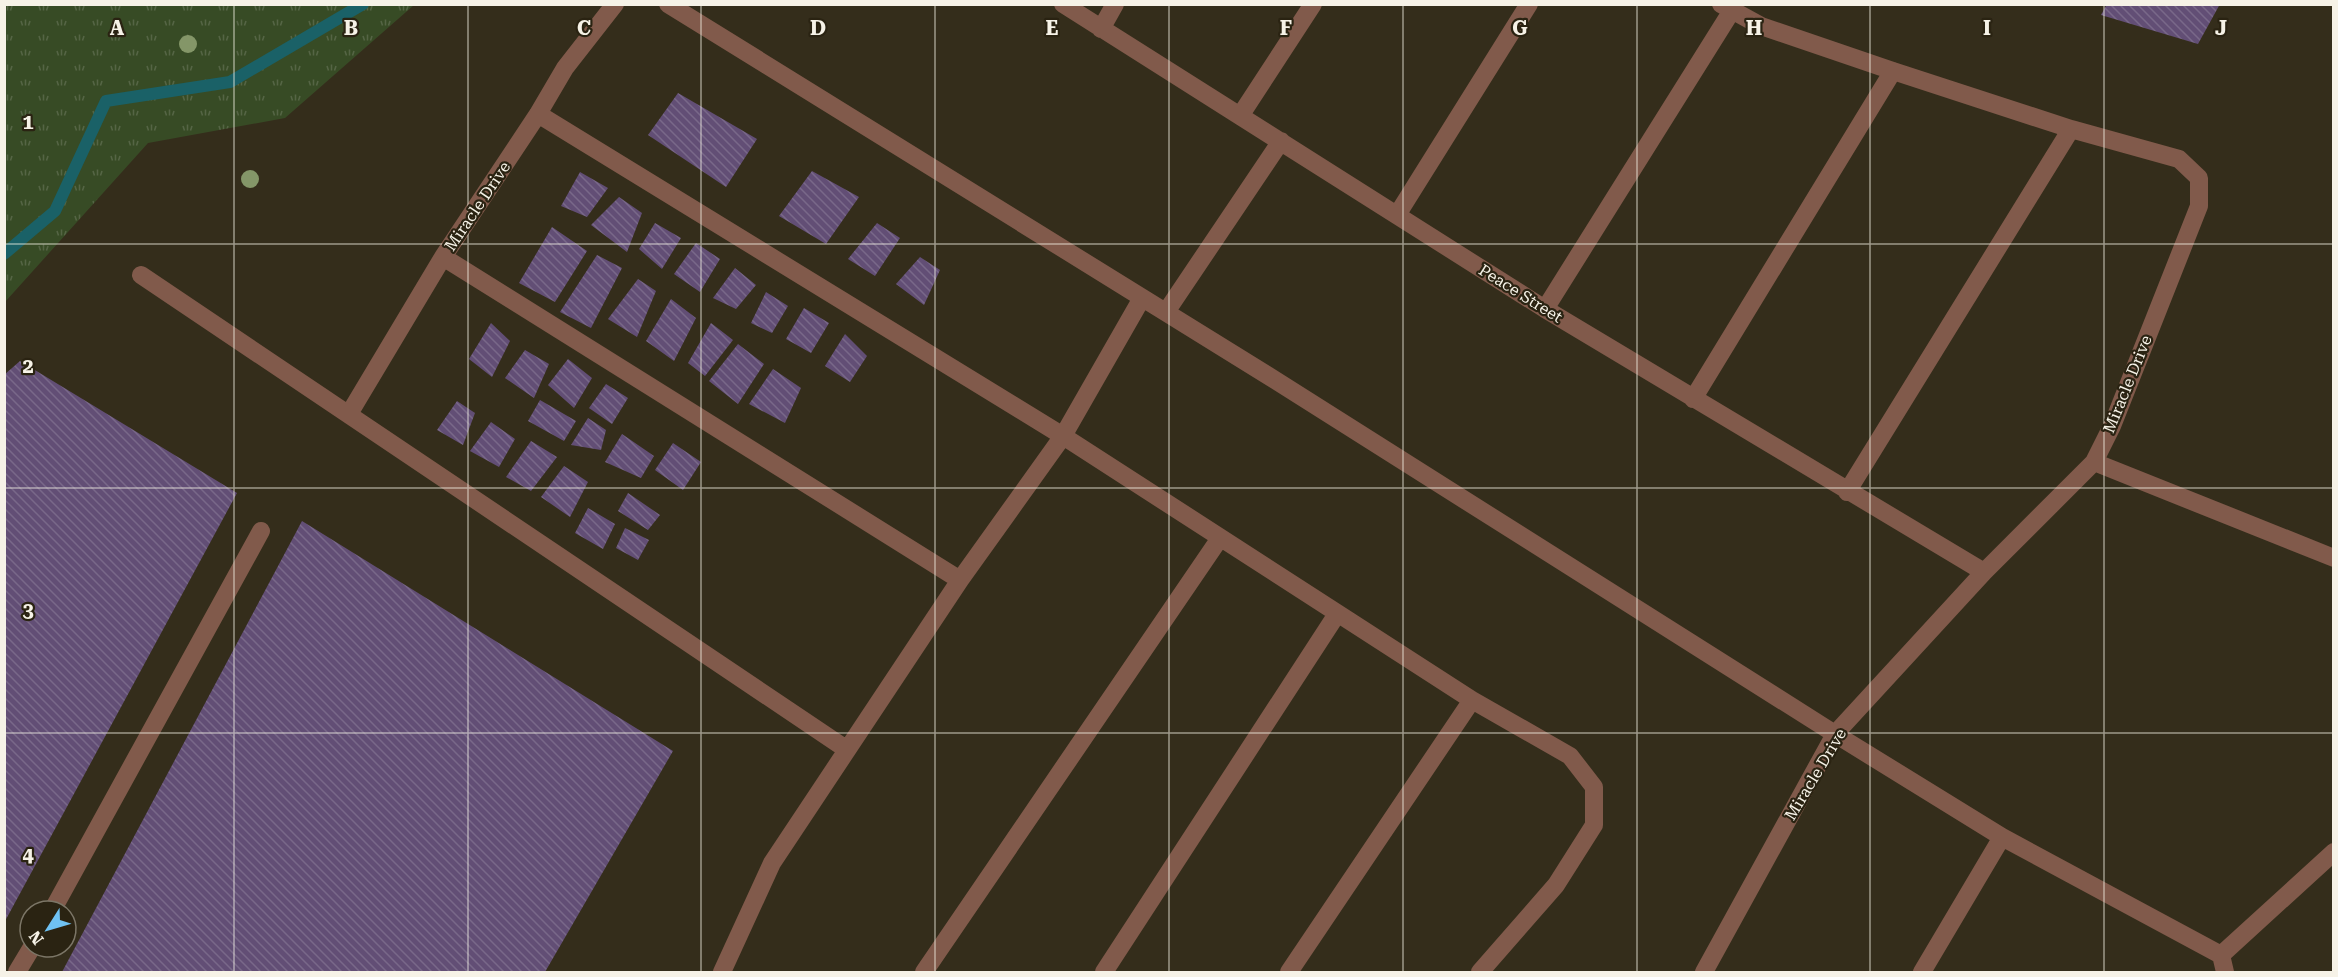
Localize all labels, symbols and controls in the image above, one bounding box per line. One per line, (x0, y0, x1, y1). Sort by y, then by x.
text: A (110, 16, 125, 40)
text: B (344, 16, 358, 40)
text: C (577, 16, 591, 40)
text: D (810, 16, 826, 40)
text: E (1046, 16, 1059, 40)
text: F (1280, 16, 1292, 40)
text: G (1512, 16, 1528, 40)
text: H (1746, 16, 1762, 40)
text: I (1983, 16, 1991, 40)
text: J (2215, 16, 2227, 40)
text: 1 (22, 110, 34, 134)
street label: Miracle Drive (441, 158, 514, 255)
street label: Peace Street (1475, 260, 1566, 327)
street label: Miracle Drive (2099, 332, 2156, 436)
text: 2 (22, 354, 34, 378)
text: 3 (22, 598, 34, 622)
street label: Miracle Drive (1781, 725, 1850, 824)
text: 4 (22, 843, 34, 867)
north arrow (18, 899, 78, 959)
text: N (25, 927, 48, 948)

